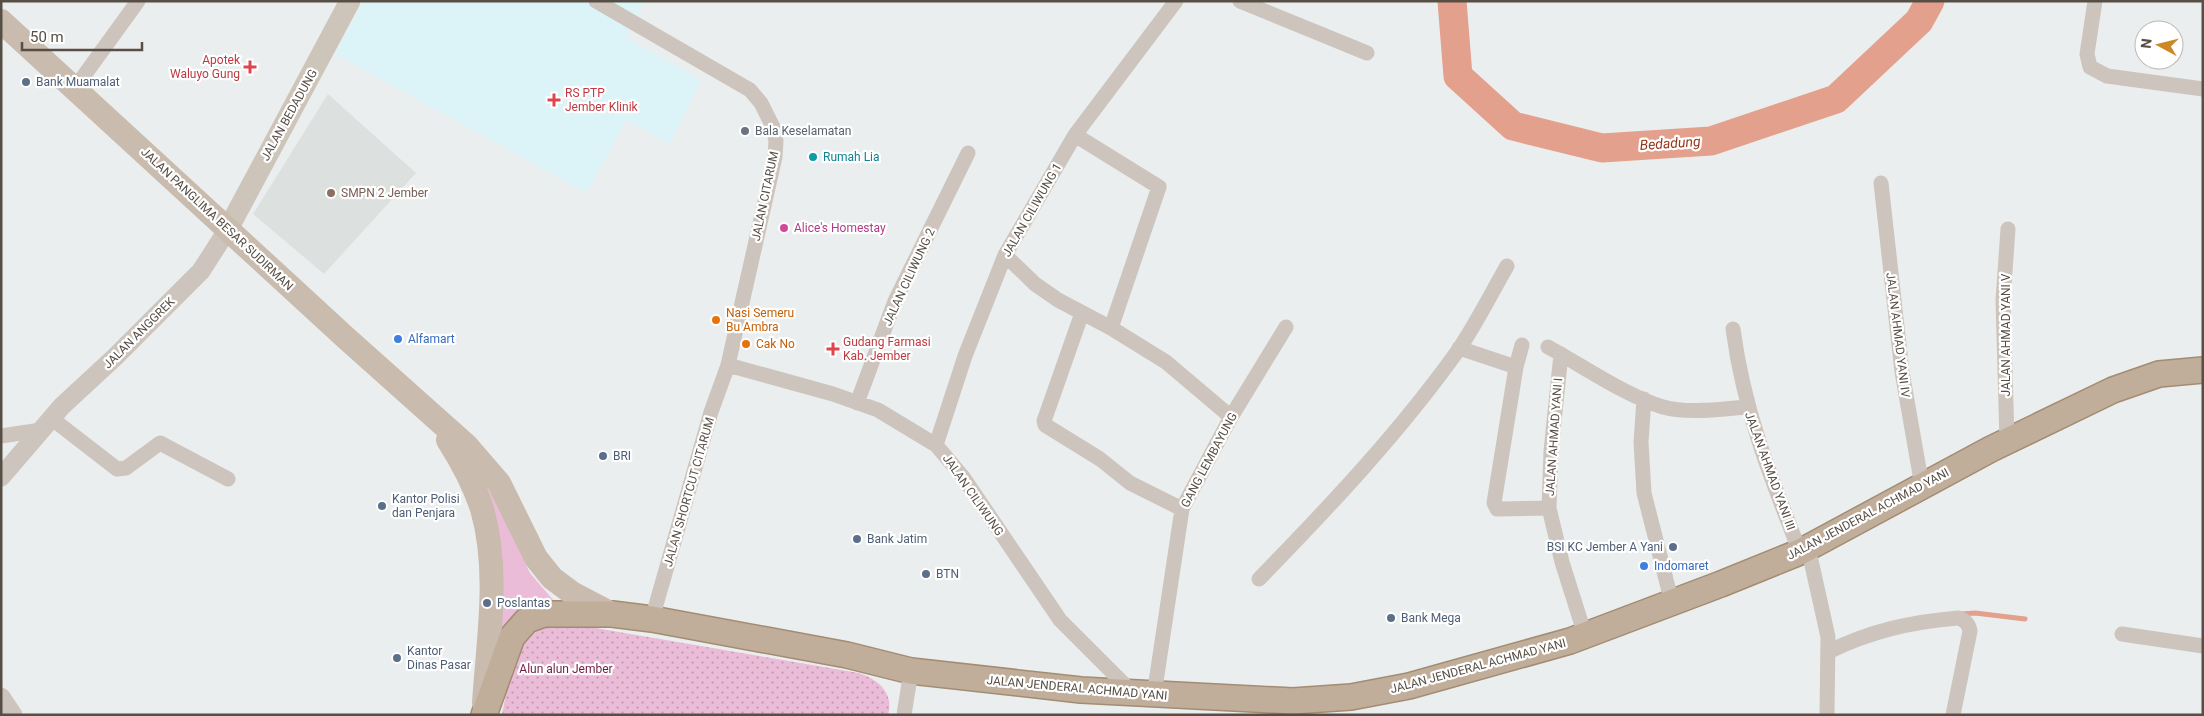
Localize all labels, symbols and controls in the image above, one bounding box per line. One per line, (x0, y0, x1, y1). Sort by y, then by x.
scale bar (22, 20, 142, 52)
north arrow (2134, 20, 2184, 70)
text: 50 m (30, 28, 64, 46)
text: N (2138, 38, 2155, 49)
place label: Apotek Waluyo Gung (170, 53, 241, 81)
marker: Apotek Waluyo Gung (244, 61, 256, 73)
street label: JALAN BEDADUNG (258, 67, 320, 163)
place label: Bank Muamalat (36, 75, 120, 89)
marker: Bank Muamalat (20, 76, 32, 88)
place label: RS PTP Jember Klinik (565, 86, 639, 114)
marker: RS PTP Jember Klinik (547, 93, 561, 107)
place label: Bala Keselamatan (755, 124, 851, 138)
marker: Bala Keselamatan (739, 125, 751, 137)
water label: Bedadung (1639, 133, 1701, 153)
street label: JALAN PANGLIMA BESAR SUDIRMAN (138, 145, 296, 293)
street label: JALAN CITARUM (749, 150, 781, 242)
place label: Rumah Lia (823, 150, 880, 164)
marker: Rumah Lia (807, 151, 819, 163)
street label: JALAN CILIWUNG 1 (999, 161, 1065, 259)
place label: SMPN 2 Jember (341, 186, 428, 200)
marker: SMPN 2 Jember (325, 187, 337, 199)
place label: Alice's Homestay (794, 221, 886, 235)
marker: Alice's Homestay (778, 222, 790, 234)
street label: JALAN CILIWUNG 2 (880, 226, 938, 328)
street label: JALAN AHMAD YANI IV (1883, 272, 1913, 399)
street label: JALAN AHMAD YANI V (1999, 273, 2013, 396)
street label: JALAN ANGGREK (101, 294, 178, 371)
place label: Nasi Semeru Bu Ambra (726, 306, 794, 334)
marker: Nasi Semeru Bu Ambra (710, 314, 722, 326)
place label: Alfamart (408, 332, 455, 346)
marker: Alfamart (392, 333, 404, 345)
place label: Gudang Farmasi Kab. Jember (843, 335, 931, 363)
place label: Cak No (756, 337, 795, 351)
marker: Cak No (740, 338, 752, 350)
marker: Gudang Farmasi Kab. Jember (827, 343, 839, 355)
street label: JALAN AHMAD YANI I (1543, 377, 1565, 497)
street label: GANG LEMBAYUNG (1178, 410, 1240, 510)
street label: JALAN AHMAD YANI III (1742, 410, 1798, 532)
street label: JALAN SHORTCUT CITARUM (661, 416, 717, 568)
place label: BRI (613, 449, 631, 463)
marker: BRI (597, 450, 609, 462)
street label: JALAN CILIWUNG (940, 452, 1006, 538)
street label: JALAN JENDERAL ACHMAD YANI (1785, 465, 1951, 563)
place label: Kantor Polisi dan Penjara (392, 492, 460, 520)
marker: Kantor Polisi dan Penjara (376, 500, 388, 512)
place label: Bank Jatim (867, 532, 927, 546)
marker: Bank Jatim (851, 533, 863, 545)
place label: BSI KC Jember A Yani (1547, 540, 1663, 554)
marker: BSI KC Jember A Yani (1667, 541, 1679, 553)
place label: Indomaret (1654, 559, 1709, 573)
marker: Indomaret (1638, 560, 1650, 572)
place label: BTN (936, 567, 959, 581)
marker: BTN (920, 568, 932, 580)
place label: Poslantas (497, 596, 550, 610)
marker: Poslantas (481, 597, 493, 609)
place label: Bank Mega (1401, 611, 1461, 625)
marker: Bank Mega (1385, 612, 1397, 624)
street label: JALAN JENDERAL ACHMAD YANI (1389, 636, 1567, 696)
place label: Kantor Dinas Pasar (407, 644, 471, 672)
marker: Kantor Dinas Pasar (391, 652, 403, 664)
park label: Alun alun Jember (519, 662, 613, 676)
street label: JALAN JENDERAL ACHMAD YANI (986, 673, 1168, 703)

